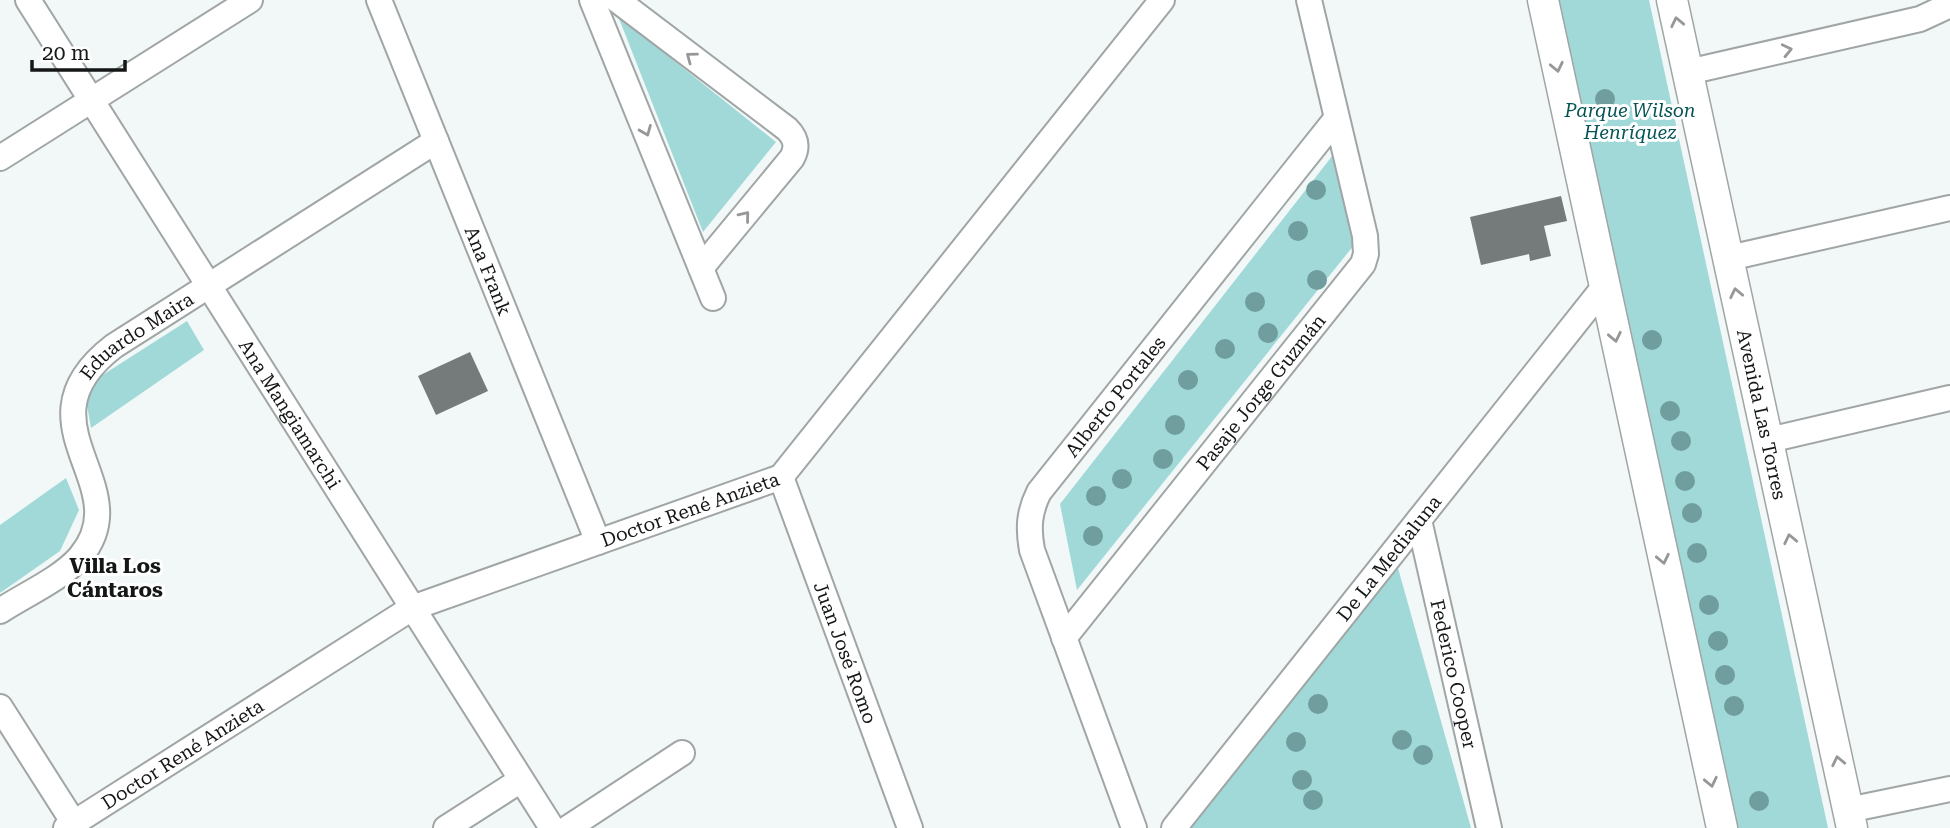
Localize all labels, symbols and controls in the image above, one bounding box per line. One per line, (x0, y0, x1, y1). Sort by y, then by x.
one-way arrow (1671, 16, 1686, 28)
scale bar (32, 28, 124, 72)
text: 20 m (42, 41, 90, 65)
one-way arrow (1780, 43, 1792, 58)
one-way arrow (687, 52, 699, 65)
one-way arrow (1548, 61, 1563, 73)
park label: Parque Wilson Henríquez (1563, 99, 1696, 144)
one-way arrow (637, 125, 651, 137)
one-way arrow (736, 211, 749, 223)
street label: Ana Frank (460, 223, 517, 319)
street label: Eduardo Maira (75, 287, 198, 384)
one-way arrow (1730, 287, 1745, 299)
street label: Pasaje Jorge Guzmán (1191, 309, 1330, 475)
street label: Avenida Las Torres (1732, 327, 1792, 502)
street label: Alberto Portales (1060, 331, 1170, 461)
one-way arrow (1606, 331, 1621, 343)
street label: Ana Mangiamarchi (234, 335, 346, 493)
street label: Doctor René Anzieta (598, 467, 783, 552)
street label: De La Medialuna (1332, 490, 1446, 626)
one-way arrow (1784, 533, 1798, 545)
one-way arrow (1655, 553, 1670, 565)
district label: Villa Los Cántaros (67, 554, 163, 602)
street label: Juan José Romo (809, 578, 882, 727)
street label: Federico Cooper (1426, 597, 1482, 751)
street label: Doctor René Anzieta (97, 694, 268, 814)
one-way arrow (1831, 755, 1846, 767)
one-way arrow (1703, 776, 1718, 788)

